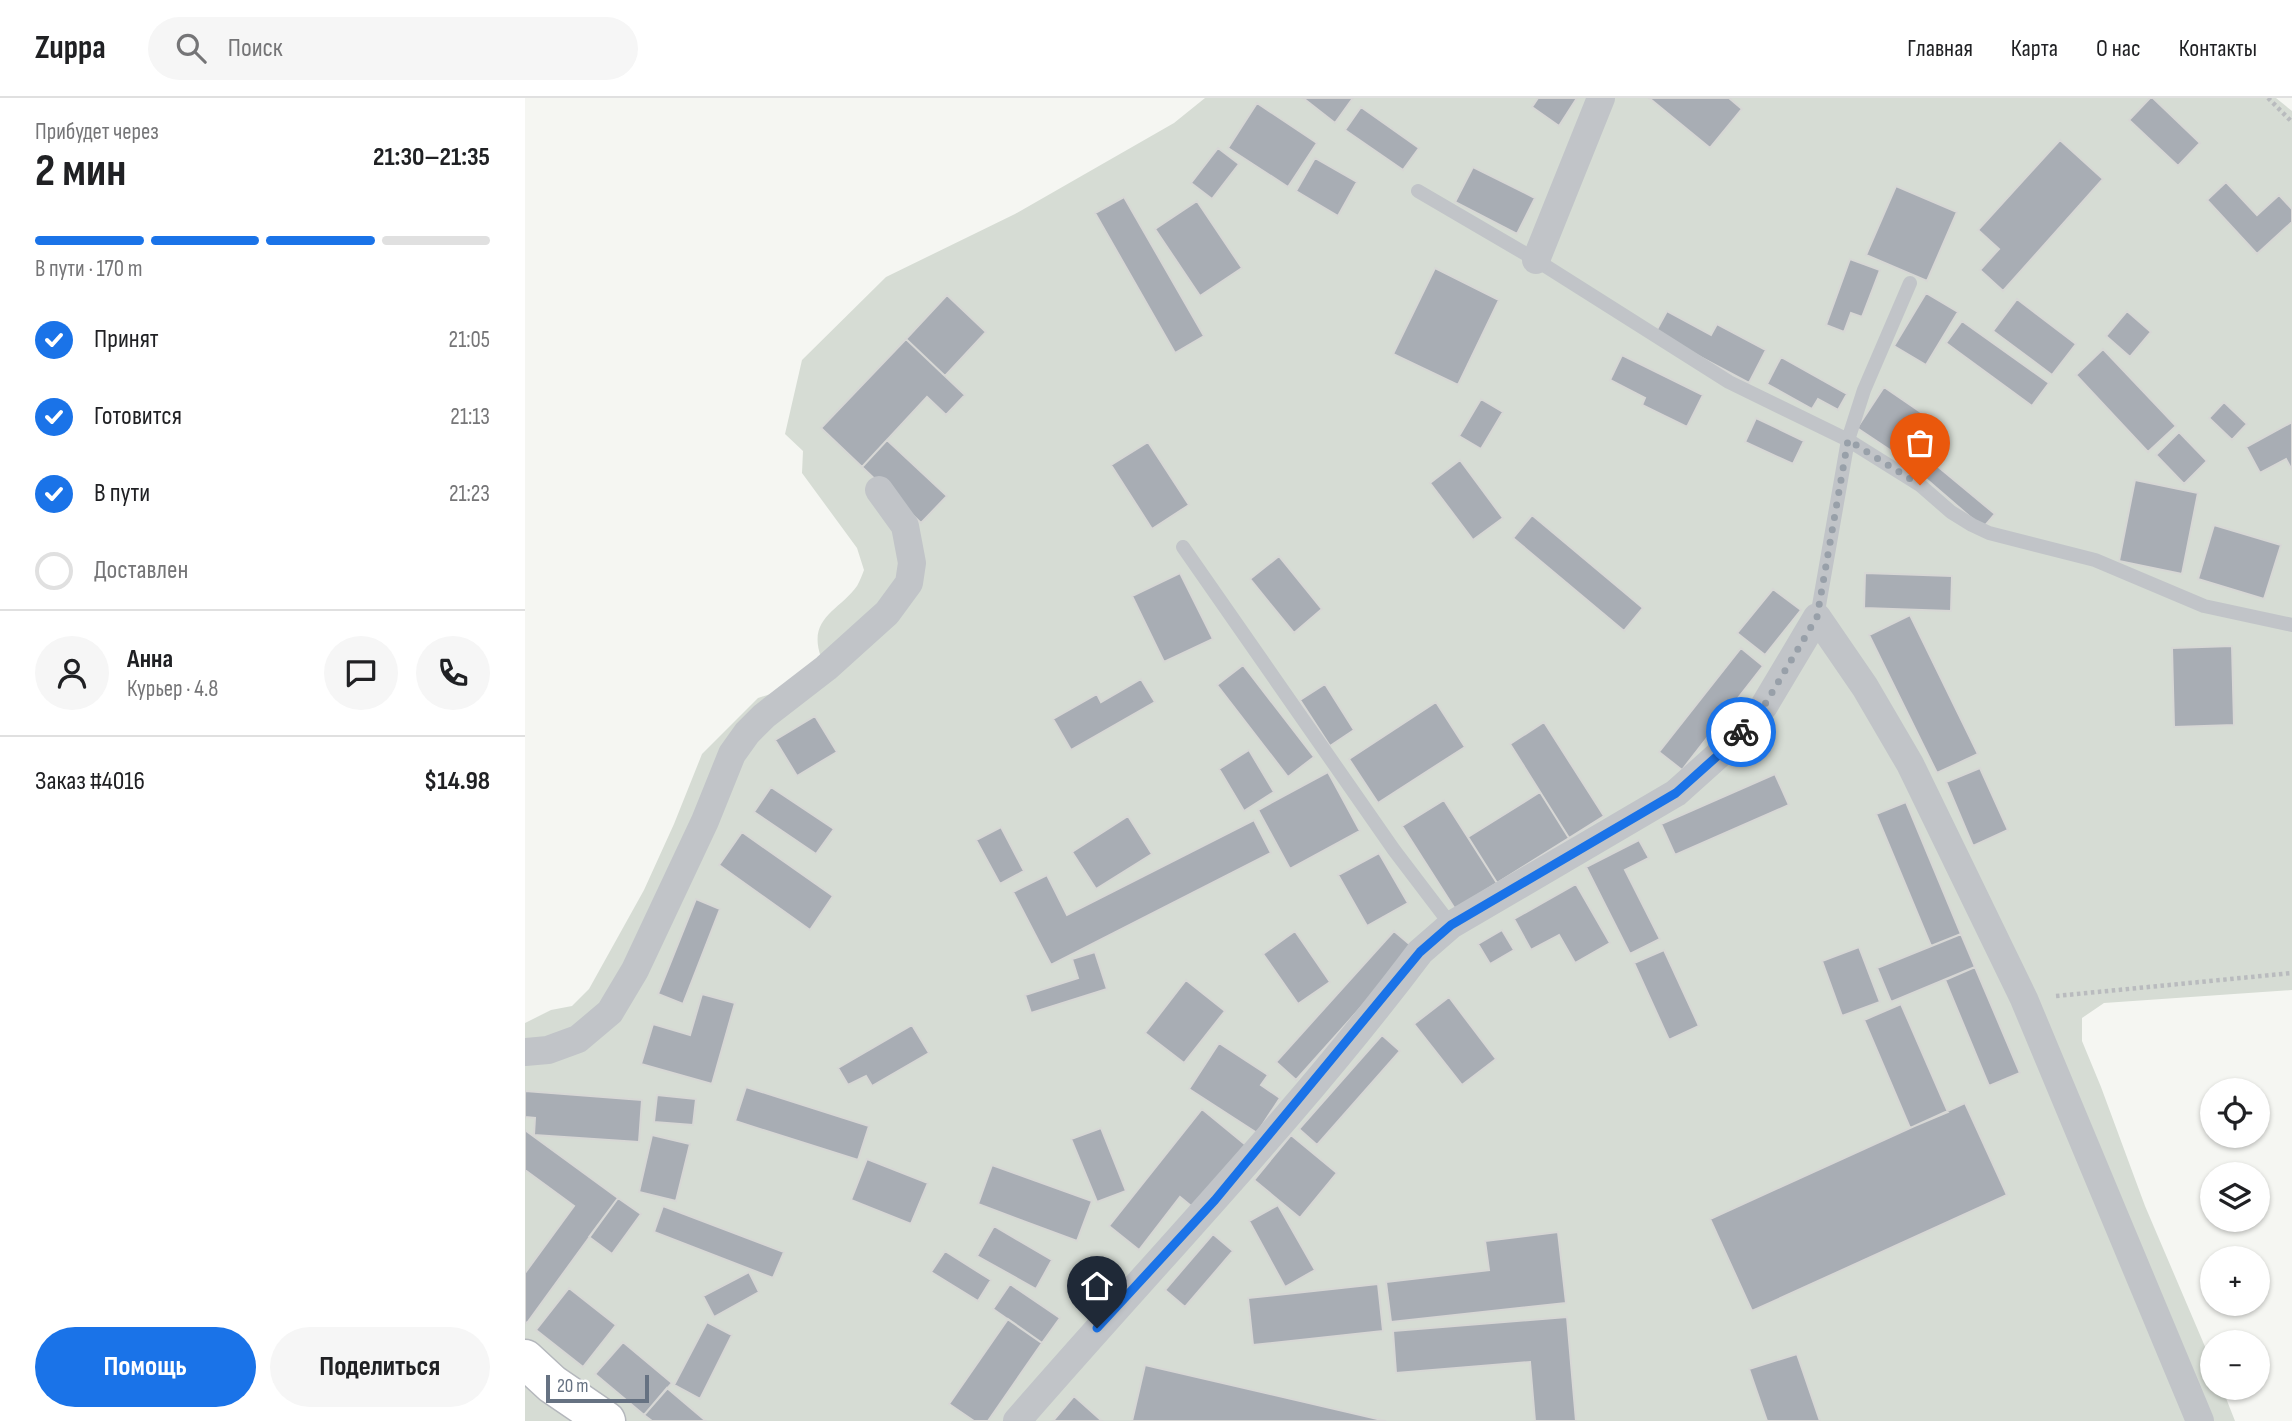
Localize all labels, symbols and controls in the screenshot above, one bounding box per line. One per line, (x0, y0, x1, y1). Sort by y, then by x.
search box (148, 17, 638, 80)
text: Zuppa (35, 28, 106, 68)
icon: search (172, 29, 210, 67)
text: Поиск (228, 33, 283, 64)
text: Главная (1907, 34, 1973, 63)
text: Карта (2011, 34, 2058, 63)
text: О нас (2096, 34, 2141, 63)
text: Контакты (2179, 34, 2257, 63)
text: Прибудет через (35, 118, 159, 146)
text: 21:30–21:35 (373, 142, 490, 173)
text: 2 мин (35, 144, 126, 199)
text: В пути · 170 m (35, 255, 142, 283)
icon: check (35, 321, 73, 359)
text: Принят (94, 324, 159, 355)
text: 21:05 (449, 326, 490, 354)
icon: check (35, 398, 73, 436)
text: Готовится (94, 401, 182, 432)
text: 21:13 (450, 403, 490, 431)
pin (1890, 413, 1950, 485)
icon: bag (1901, 424, 1939, 462)
icon: check (35, 475, 73, 513)
text: В пути (94, 478, 150, 509)
text: 21:23 (449, 480, 490, 508)
text: Доставлен (94, 555, 188, 586)
button: person (35, 636, 109, 710)
button: chat (324, 636, 398, 710)
button: phone (416, 636, 490, 710)
text: Анна (127, 644, 173, 675)
text: Курьер · 4.8 (127, 675, 218, 703)
courier (1706, 697, 1776, 767)
icon: bike (1722, 713, 1760, 751)
text: Заказ #4016 (35, 766, 145, 797)
text: $14.98 (424, 766, 490, 797)
map controls (2200, 1078, 2270, 1400)
button: locate (2200, 1078, 2270, 1148)
button: layers (2200, 1162, 2270, 1232)
button: + (2200, 1246, 2270, 1316)
pin (1067, 1256, 1127, 1328)
icon: home (1078, 1267, 1116, 1305)
button: Помощь (35, 1327, 256, 1407)
button: Поделиться (270, 1327, 490, 1407)
button: − (2200, 1330, 2270, 1400)
scale bar (546, 1372, 649, 1404)
text: 20 m (557, 1375, 589, 1398)

